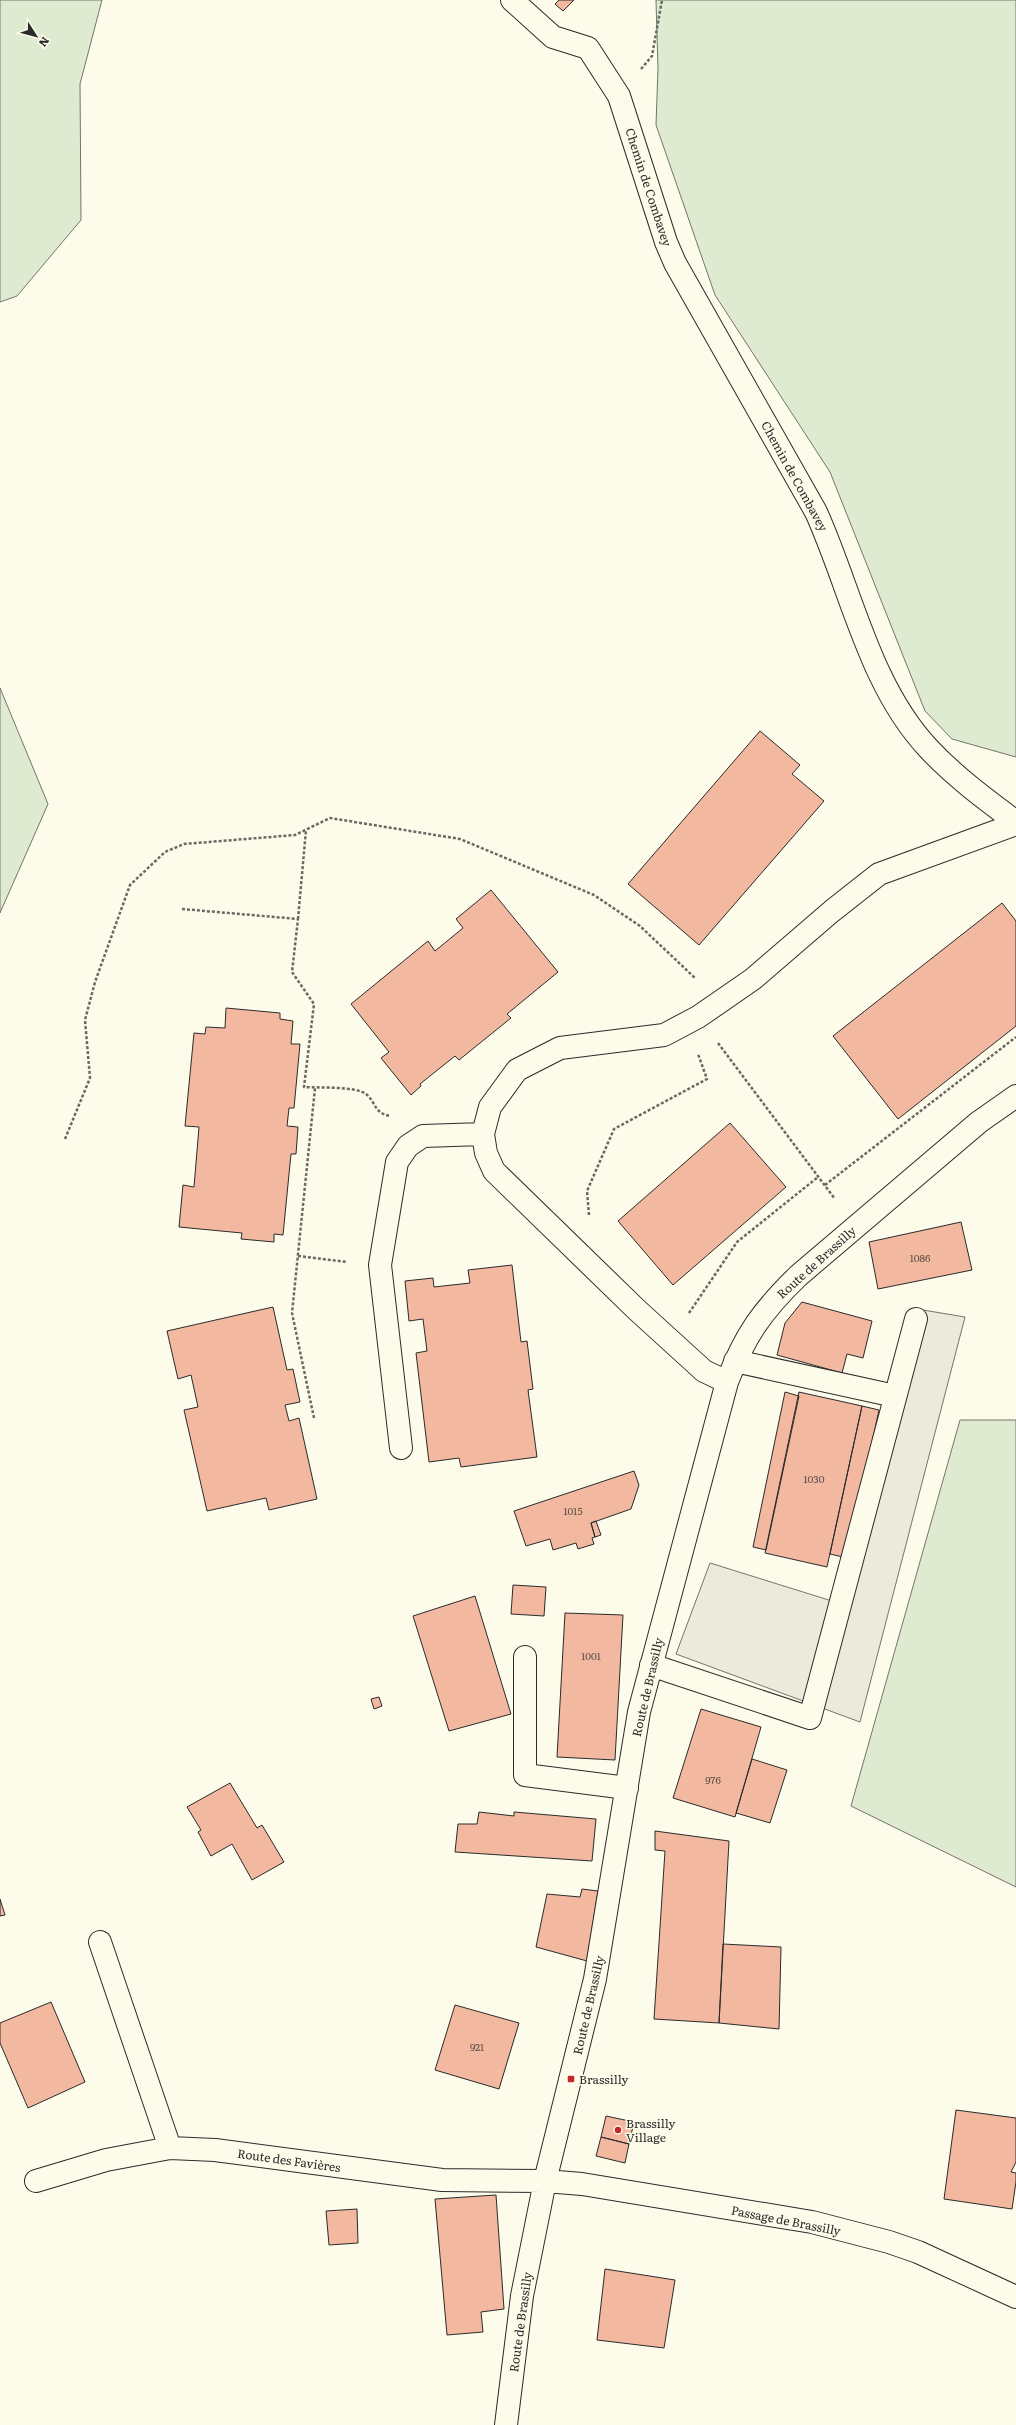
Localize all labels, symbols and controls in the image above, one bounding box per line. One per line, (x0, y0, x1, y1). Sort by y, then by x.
north arrow (16, 16, 56, 56)
text: N (36, 34, 54, 51)
street label: Chemin de Combavey (621, 125, 677, 249)
street label: Chemin de Combavey (757, 418, 833, 535)
street label: Route de Brassilly (772, 1221, 860, 1303)
house number: 1086 (910, 1250, 931, 1265)
house number: 1030 (804, 1471, 825, 1486)
house number: 1015 (564, 1503, 583, 1518)
street label: Route de Brassilly (627, 1636, 667, 1738)
house number: 1001 (581, 1648, 601, 1663)
house number: 976 (705, 1772, 721, 1787)
street label: Route de Brassilly (568, 1954, 608, 2056)
house number: 921 (470, 2039, 484, 2054)
place label: Brassilly (579, 2070, 628, 2088)
marker: Brassilly (566, 2074, 576, 2084)
place label: Brassilly Village (626, 2114, 675, 2146)
marker: Brassilly Village (613, 2125, 623, 2135)
street label: Route des Favières (236, 2144, 342, 2176)
street label: Passage de Brassilly (730, 2201, 842, 2239)
street label: Route de Brassilly (504, 2271, 536, 2373)

